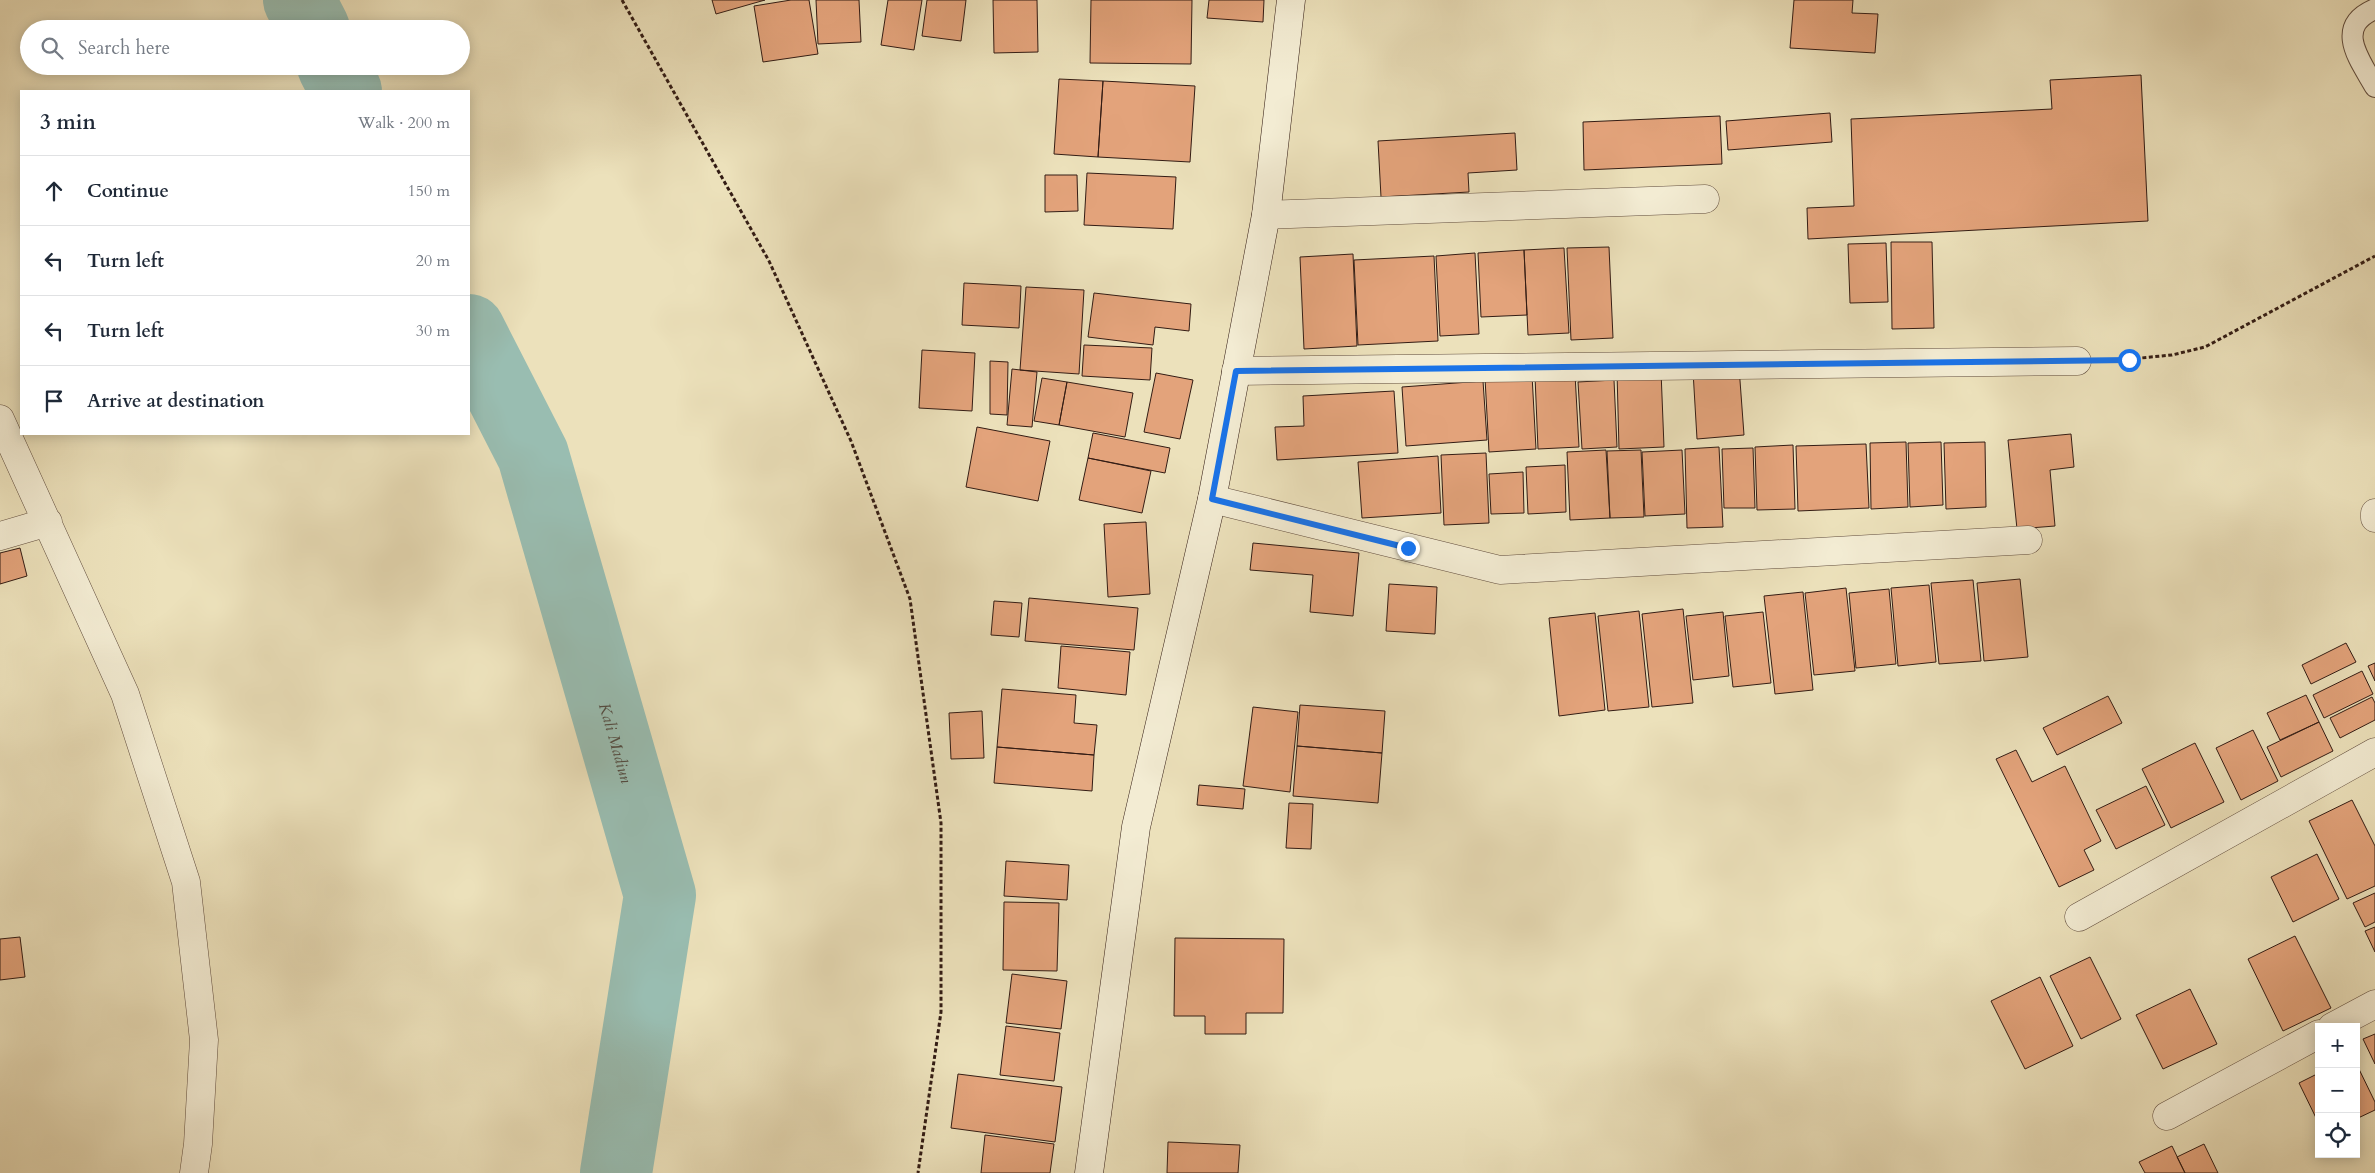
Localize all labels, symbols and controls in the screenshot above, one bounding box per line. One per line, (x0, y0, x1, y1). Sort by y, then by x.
search box (20, 20, 470, 75)
icon: search (38, 34, 66, 62)
text: Search here (78, 35, 170, 61)
text: 3 min (40, 108, 96, 137)
text: Walk · 200 m (358, 112, 450, 134)
icon: ahead (40, 177, 68, 205)
text: Continue (87, 178, 169, 204)
text: 150 m (408, 180, 450, 202)
icon: left (40, 247, 68, 275)
text: Turn left (87, 248, 164, 274)
text: 20 m (416, 250, 450, 272)
icon: left (40, 317, 68, 345)
text: Turn left (87, 318, 164, 344)
text: 30 m (416, 320, 450, 342)
route start (2118, 349, 2141, 372)
icon: arrive (40, 387, 68, 415)
text: Arrive at destination (87, 388, 264, 414)
route end (1397, 537, 1420, 560)
water label: Kali Madiun (593, 700, 637, 786)
map controls (2315, 1023, 2360, 1158)
button: + (2315, 1023, 2360, 1068)
button: − (2315, 1068, 2360, 1113)
button: locate (2315, 1113, 2360, 1158)

